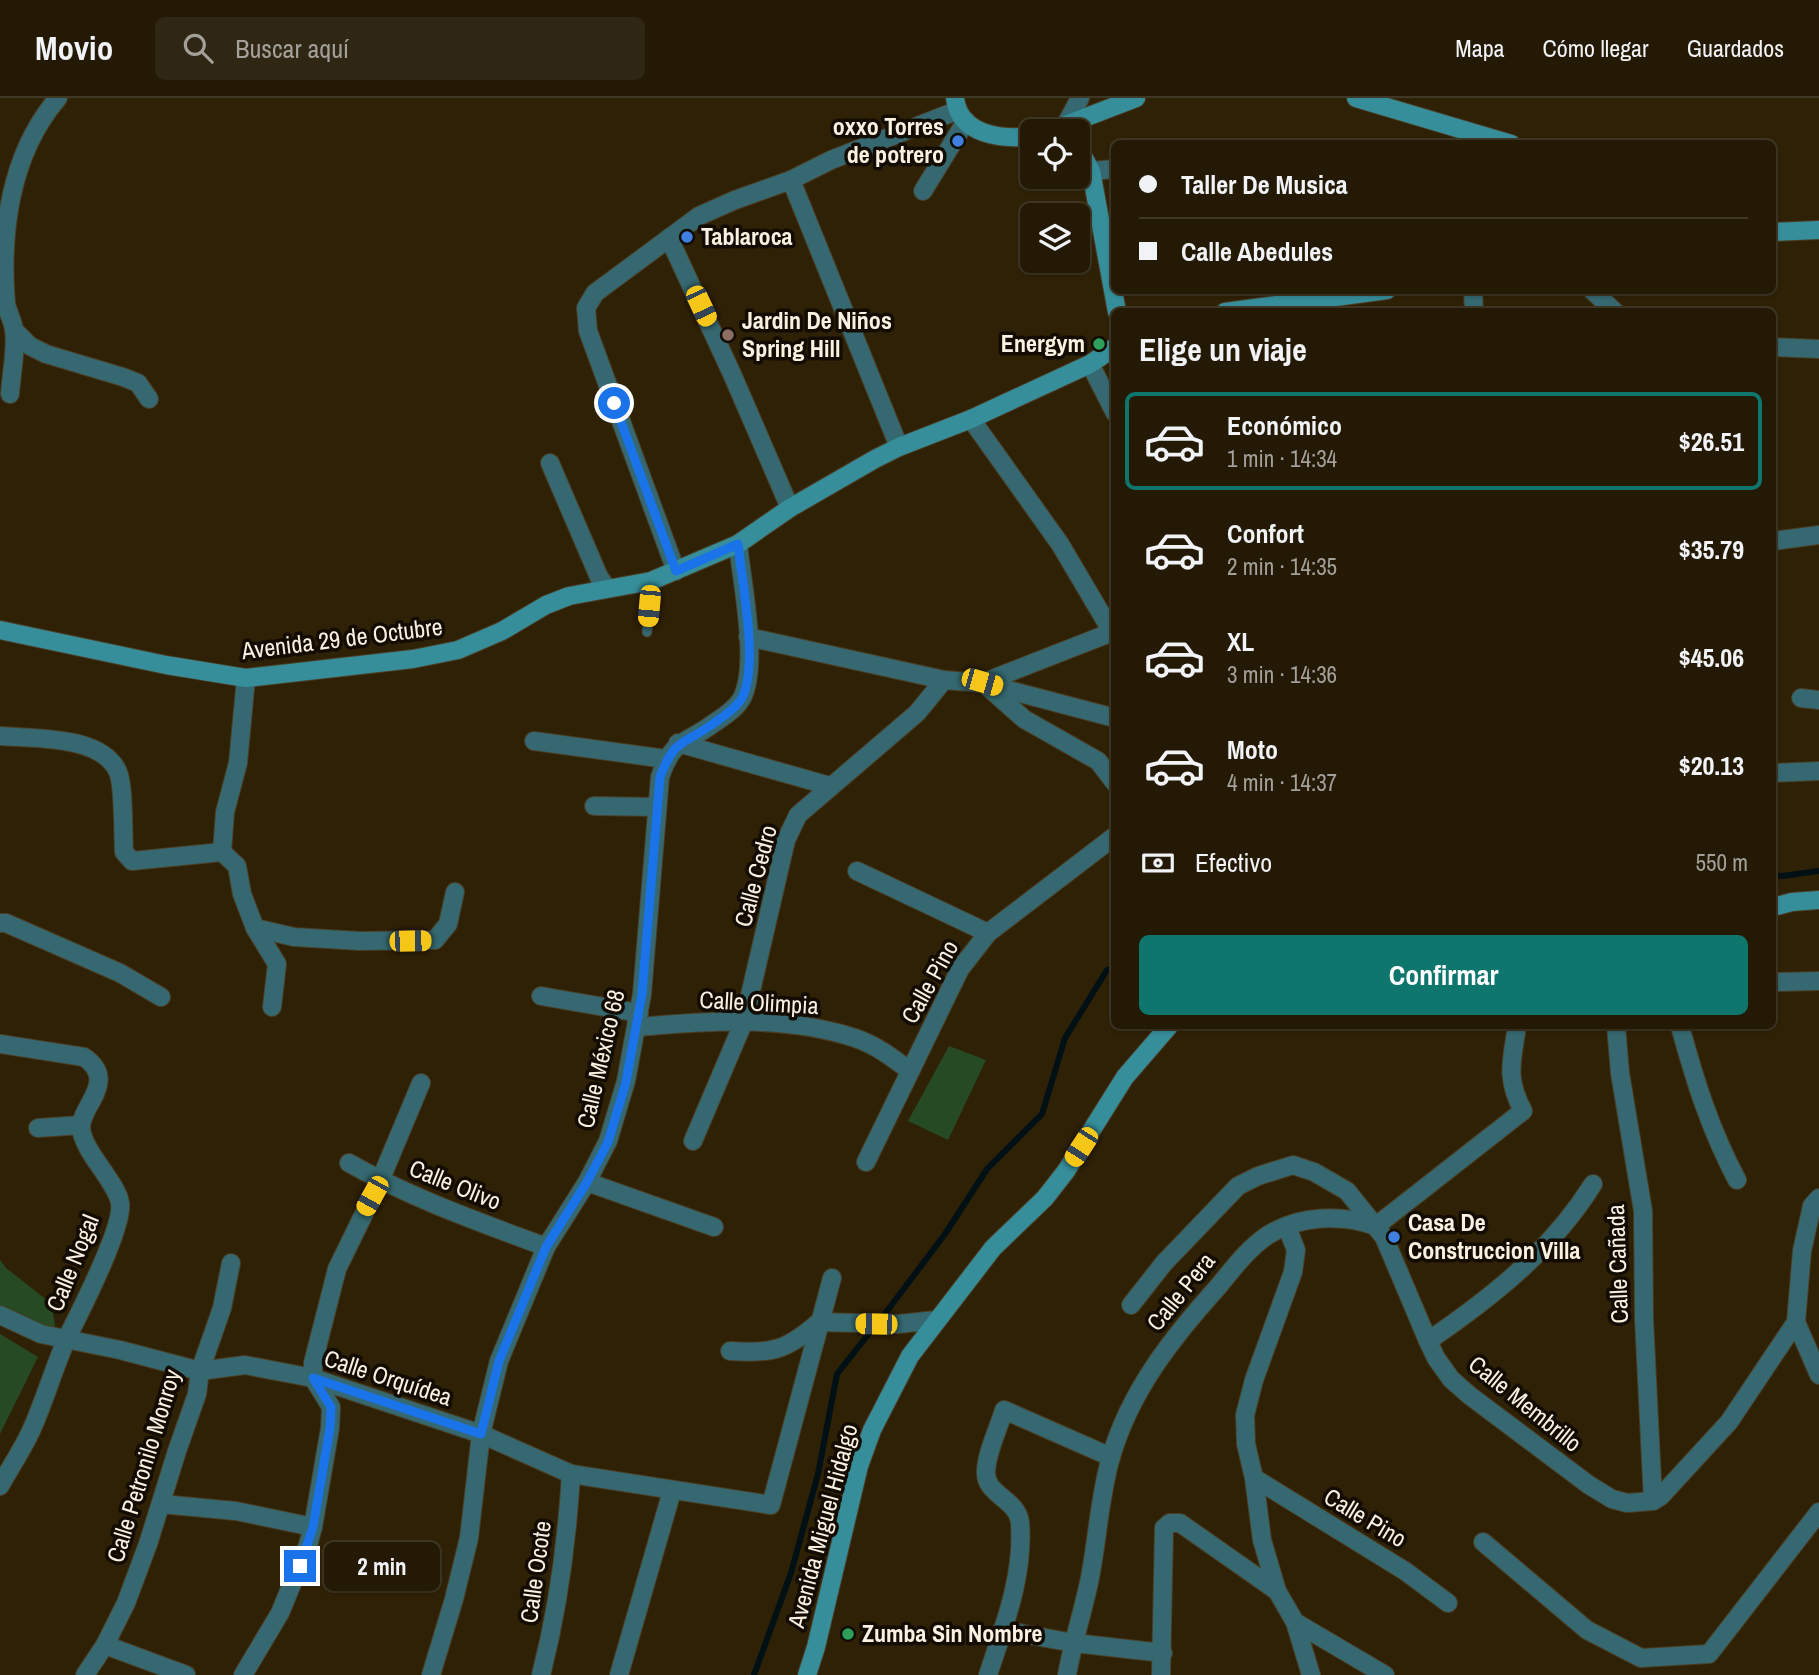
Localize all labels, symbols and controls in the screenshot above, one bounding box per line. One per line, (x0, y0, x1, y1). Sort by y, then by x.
search box (155, 17, 645, 80)
text: Movio (35, 26, 113, 70)
icon: search (179, 29, 217, 67)
text: Buscar aquí (235, 31, 349, 66)
text: Mapa (1455, 32, 1505, 64)
text: Cómo llegar (1543, 32, 1649, 64)
text: Guardados (1687, 32, 1784, 64)
place label: oxxo Torres de potrero (833, 110, 944, 170)
map controls (1020, 119, 1090, 273)
button: locate (1020, 119, 1090, 189)
marker: oxxo Torres de potrero (950, 133, 966, 149)
text: Taller De Musica (1181, 167, 1348, 202)
button: layers (1020, 203, 1090, 273)
place label: Tablaroca (701, 220, 793, 252)
marker: Tablaroca (679, 229, 695, 245)
text: Calle Abedules (1181, 234, 1333, 269)
car (683, 283, 720, 329)
place label: Jardin De Niños Spring Hill (742, 304, 892, 364)
marker: Jardin De Niños Spring Hill (720, 327, 736, 343)
place label: Energym (1001, 327, 1085, 359)
text: Elige un viaje (1139, 328, 1307, 371)
marker: Energym (1091, 336, 1107, 352)
route start (598, 387, 630, 419)
text: Económico (1227, 408, 1342, 443)
icon: car (1143, 410, 1206, 473)
text: $26.51 (1679, 424, 1744, 459)
text: 1 min · 14:34 (1227, 443, 1337, 474)
text: Confort (1227, 516, 1304, 551)
icon: car (1143, 518, 1206, 581)
text: $35.79 (1679, 532, 1744, 567)
text: 2 min · 14:35 (1227, 551, 1337, 582)
car (637, 584, 662, 628)
street label: Avenida 29 de Octubre (239, 610, 444, 666)
text: XL (1227, 624, 1254, 659)
icon: car (1143, 626, 1206, 689)
text: $45.06 (1679, 640, 1744, 675)
text: 3 min · 14:36 (1227, 659, 1337, 690)
car (959, 666, 1006, 698)
text: Moto (1227, 732, 1278, 767)
icon: car (1143, 734, 1206, 797)
text: $20.13 (1679, 748, 1744, 783)
text: 4 min · 14:37 (1227, 767, 1337, 798)
street label: Calle Cedro (726, 821, 784, 930)
icon: cash (1139, 844, 1177, 882)
text: Efectivo (1195, 845, 1272, 880)
text: 550 m (1696, 847, 1748, 878)
car (389, 930, 432, 952)
street label: Calle Pino (893, 934, 965, 1029)
button: Confirmar (1139, 935, 1748, 1015)
street label: Calle Olimpia (699, 983, 819, 1021)
street label: Calle México 68 (569, 986, 631, 1131)
car (1061, 1124, 1102, 1170)
street label: Calle Olivo (405, 1151, 506, 1217)
car (353, 1173, 392, 1219)
street label: Calle Cañada (1599, 1204, 1635, 1324)
place label: Casa De Construccion Villa (1408, 1206, 1581, 1266)
street label: Calle Nogal (38, 1209, 106, 1316)
marker: Casa De Construccion Villa (1386, 1229, 1402, 1245)
street label: Calle Pera (1139, 1246, 1222, 1337)
car (855, 1313, 898, 1335)
street label: Calle Orquídea (320, 1341, 456, 1413)
street label: Calle Membrillo (1462, 1348, 1589, 1459)
street label: Calle Petronilo Monroy (98, 1365, 188, 1566)
street label: Avenida Miguel Hidalgo (779, 1420, 865, 1632)
street label: Calle Pino (1318, 1480, 1413, 1554)
street label: Calle Ocote (512, 1519, 558, 1625)
callout: 2 min (324, 1542, 440, 1590)
route end (284, 1550, 316, 1582)
text: 2 min (357, 1551, 407, 1582)
place label: Zumba Sin Nombre (862, 1617, 1042, 1649)
marker: Zumba Sin Nombre (840, 1626, 856, 1642)

